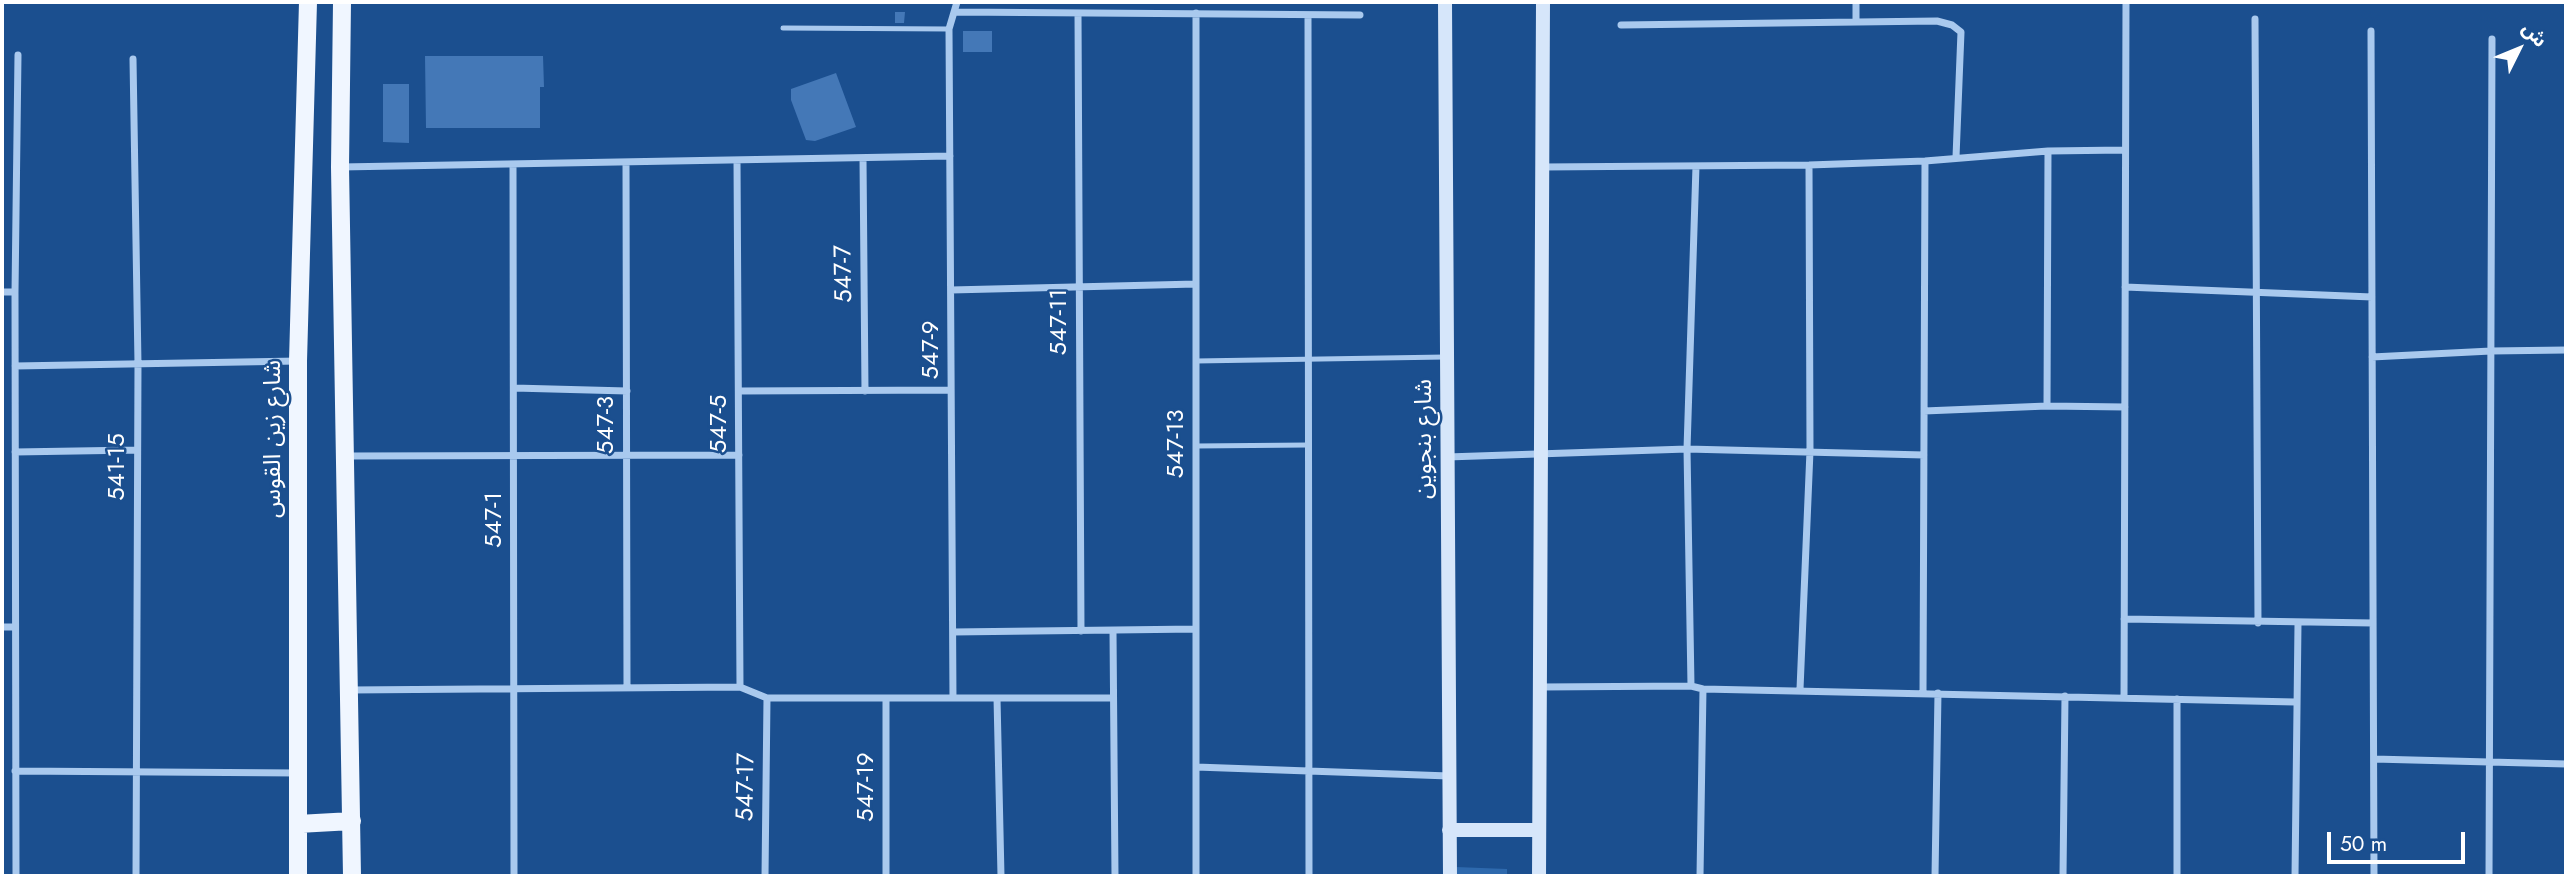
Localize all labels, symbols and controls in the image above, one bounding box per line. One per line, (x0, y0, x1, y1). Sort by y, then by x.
north arrow (2484, 14, 2554, 84)
text: ش (2516, 16, 2553, 53)
street label: 547-7 (830, 245, 860, 303)
street label: 547-11 (1046, 289, 1074, 355)
street label: 547-9 (918, 321, 946, 379)
street label: شارع زين القوس (260, 360, 288, 518)
street label: شارع بنجوين (1411, 379, 1439, 499)
street label: 547-5 (706, 395, 734, 453)
street label: 547-3 (593, 396, 621, 454)
street label: 547-13 (1163, 409, 1191, 479)
street label: 541-15 (104, 433, 132, 501)
street label: 547-1 (481, 492, 509, 548)
street label: 547-17 (732, 752, 762, 822)
street label: 547-19 (853, 752, 881, 822)
scale bar (2330, 818, 2468, 862)
text: 50 m (2340, 829, 2387, 859)

